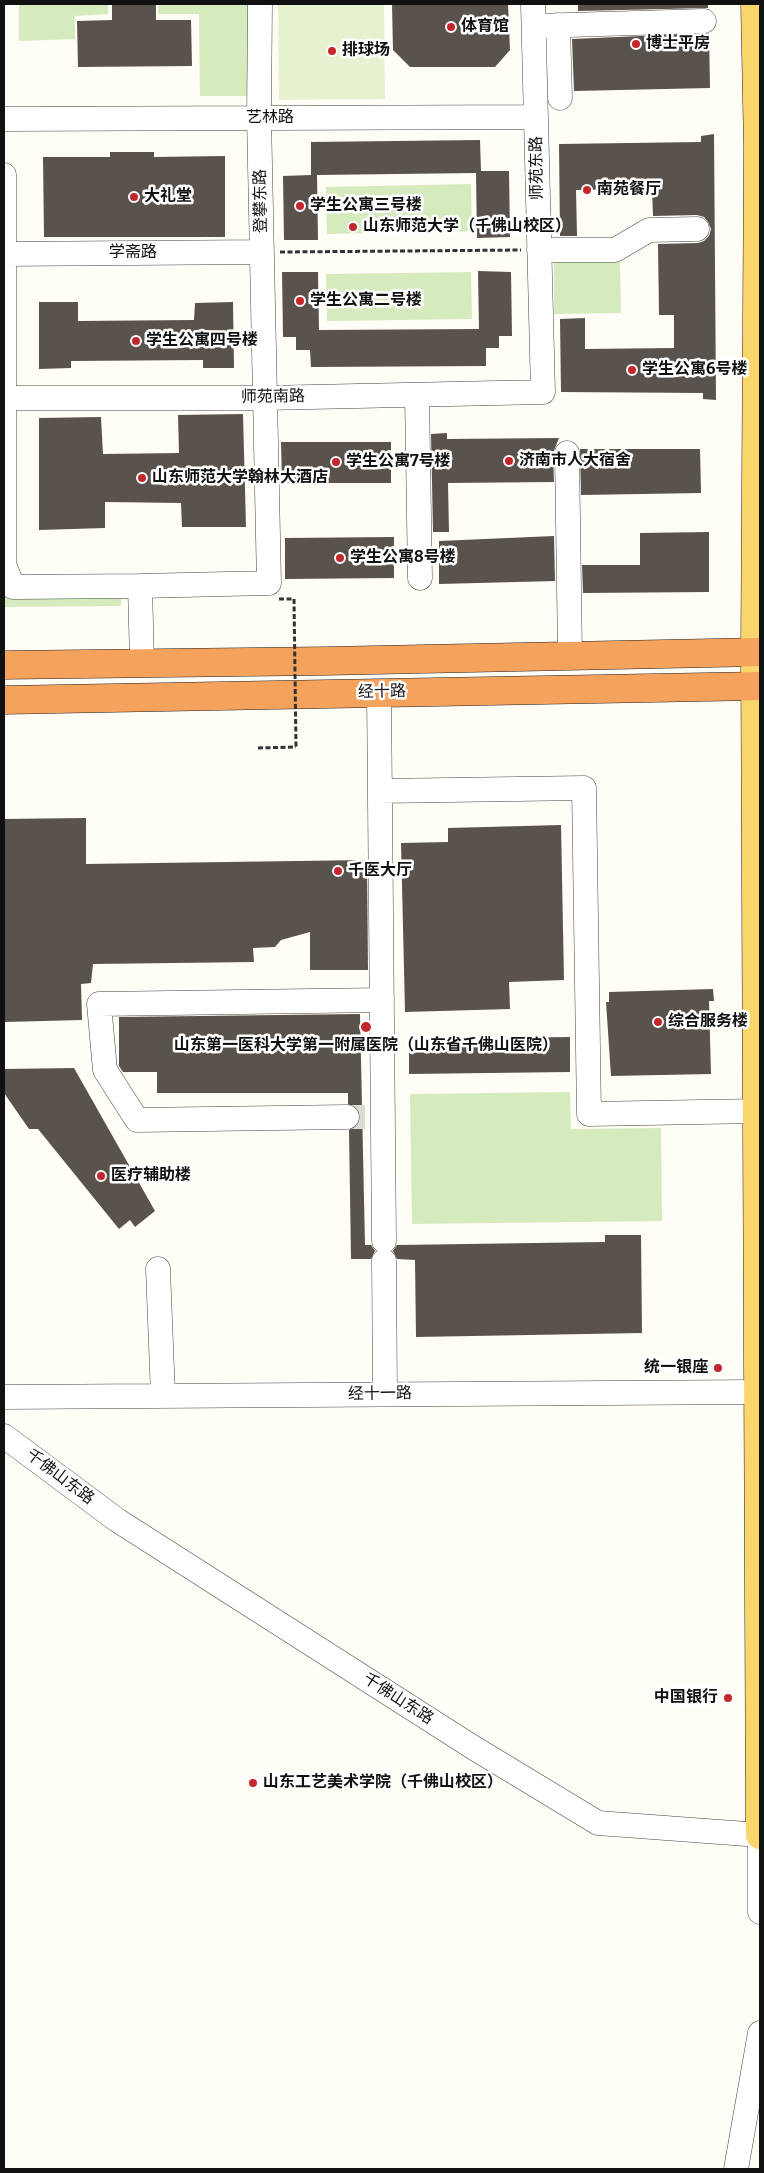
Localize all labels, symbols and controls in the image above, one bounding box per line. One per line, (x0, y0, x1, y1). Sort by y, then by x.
place label: 体育馆 (461, 17, 509, 37)
marker: 体育馆 (445, 21, 457, 33)
place label: 博士平房 (646, 34, 710, 54)
marker: 博士平房 (630, 38, 642, 50)
place label: 排球场 (342, 41, 390, 61)
marker: 排球场 (326, 45, 338, 57)
street label: 艺林路 (246, 108, 294, 128)
street label: 师苑东路 (527, 136, 547, 200)
street label: 登攀东路 (251, 169, 271, 233)
place label: 南苑餐厅 (597, 180, 661, 200)
marker: 南苑餐厅 (581, 184, 593, 196)
place label: 大礼堂 (144, 187, 192, 207)
marker: 大礼堂 (128, 191, 140, 203)
place label: 学生公寓三号楼 (310, 196, 422, 216)
marker: 学生公寓三号楼 (294, 200, 306, 212)
place label: 山东师范大学（千佛山校区） (363, 217, 571, 237)
marker: 山东师范大学（千佛山校区） (347, 221, 359, 233)
street label: 学斋路 (109, 243, 157, 263)
place label: 学生公寓二号楼 (310, 291, 422, 311)
marker: 学生公寓二号楼 (294, 295, 306, 307)
place label: 学生公寓四号楼 (146, 331, 258, 351)
marker: 学生公寓四号楼 (130, 335, 142, 347)
place label: 学生公寓6号楼 (642, 360, 747, 380)
marker: 学生公寓6号楼 (626, 364, 638, 376)
street label: 师苑南路 (241, 387, 305, 407)
place label: 济南市人大宿舍 (519, 451, 631, 471)
place label: 学生公寓7号楼 (346, 452, 451, 472)
marker: 济南市人大宿舍 (503, 455, 515, 467)
marker: 学生公寓7号楼 (330, 456, 342, 468)
place label: 山东师范大学翰林大酒店 (152, 468, 328, 488)
marker: 山东师范大学翰林大酒店 (136, 472, 148, 484)
place label: 学生公寓8号楼 (350, 548, 456, 568)
marker: 学生公寓8号楼 (334, 552, 346, 564)
street label: 经十路 (358, 682, 406, 702)
place label: 千医大厅 (348, 861, 412, 881)
marker: 千医大厅 (332, 865, 344, 877)
place label: 综合服务楼 (668, 1012, 748, 1032)
marker: 综合服务楼 (652, 1016, 664, 1028)
marker: 山东第一医科大学第一附属医院（山东省千佛山医院） (359, 1020, 373, 1034)
place label: 山东第一医科大学第一附属医院（山东省千佛山医院） (174, 1036, 558, 1056)
place label: 医疗辅助楼 (111, 1166, 191, 1186)
marker: 医疗辅助楼 (95, 1170, 107, 1182)
place label: 统一银座 (644, 1358, 708, 1378)
marker: 统一银座 (712, 1362, 724, 1374)
street label: 经十一路 (348, 1384, 412, 1404)
street label: 千佛山东路 (22, 1445, 98, 1509)
street label: 千佛山东路 (359, 1669, 437, 1729)
place label: 中国银行 (654, 1688, 718, 1708)
marker: 中国银行 (722, 1692, 734, 1704)
place label: 山东工艺美术学院（千佛山校区） (263, 1773, 503, 1793)
marker: 山东工艺美术学院（千佛山校区） (247, 1777, 259, 1789)

